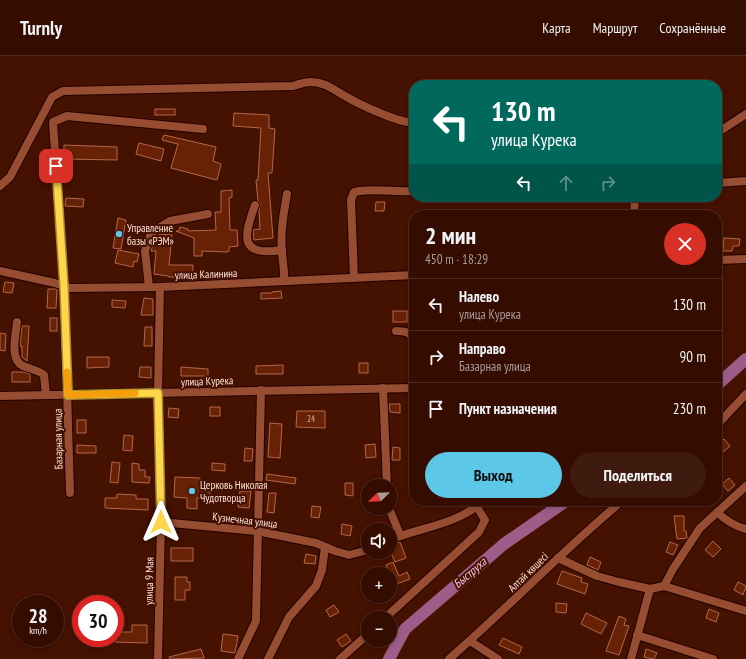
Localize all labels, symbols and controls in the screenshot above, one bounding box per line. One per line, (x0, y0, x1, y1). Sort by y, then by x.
text: Turnly (20, 16, 62, 40)
text: Карта (542, 19, 571, 37)
text: Маршрут (593, 19, 637, 37)
text: Сохранённые (659, 19, 726, 37)
text: 130 m (491, 92, 555, 129)
icon: left (425, 96, 477, 148)
text: улица Курека (491, 128, 577, 151)
pin (39, 149, 73, 183)
icon: arrive (45, 155, 67, 177)
icon: left (513, 172, 535, 194)
icon: ahead (555, 172, 577, 194)
icon: right (597, 172, 619, 194)
text: 2 мин (425, 220, 476, 251)
place label: Управление базы «РЭМ» (127, 221, 174, 248)
button: close (664, 223, 706, 265)
marker: Управление базы «РЭМ» (114, 229, 124, 239)
text: 450 m · 18:29 (425, 251, 488, 268)
street label: улица Калинина (174, 266, 238, 282)
text: Налево (459, 287, 499, 306)
icon: left (425, 294, 447, 316)
text: 130 m (673, 295, 706, 314)
text: улица Курека (459, 306, 521, 323)
text: Направо (459, 339, 506, 358)
icon: right (425, 346, 447, 368)
text: 90 m (680, 347, 706, 366)
text: Базарная улица (459, 358, 531, 375)
street label: улица Курека (181, 373, 233, 389)
icon: arrive (425, 398, 447, 420)
text: Пункт назначения (459, 399, 557, 418)
text: 230 m (673, 399, 706, 418)
street label: Базарная улица (50, 409, 66, 469)
house number: 24 (307, 413, 315, 424)
button: Выход (425, 452, 562, 498)
button: Поделиться (570, 452, 706, 498)
place label: Церковь Николая Чудотворца (200, 478, 268, 505)
north arrow (361, 479, 397, 515)
map controls (361, 479, 397, 647)
marker: Церковь Николая Чудотворца (187, 486, 197, 496)
position arrow (140, 501, 182, 543)
street label: Кузнечная улица (212, 509, 278, 531)
button: sound (361, 523, 397, 559)
street label: Алтай көшесі (505, 549, 551, 595)
water label: Быструха (450, 553, 490, 591)
street label: улица 9 Мая (142, 557, 156, 605)
button: + (361, 567, 397, 603)
speed limit sign: 30 (72, 595, 124, 647)
text: 28 (28, 603, 48, 629)
button: − (361, 611, 397, 647)
text: km/h (29, 624, 47, 637)

